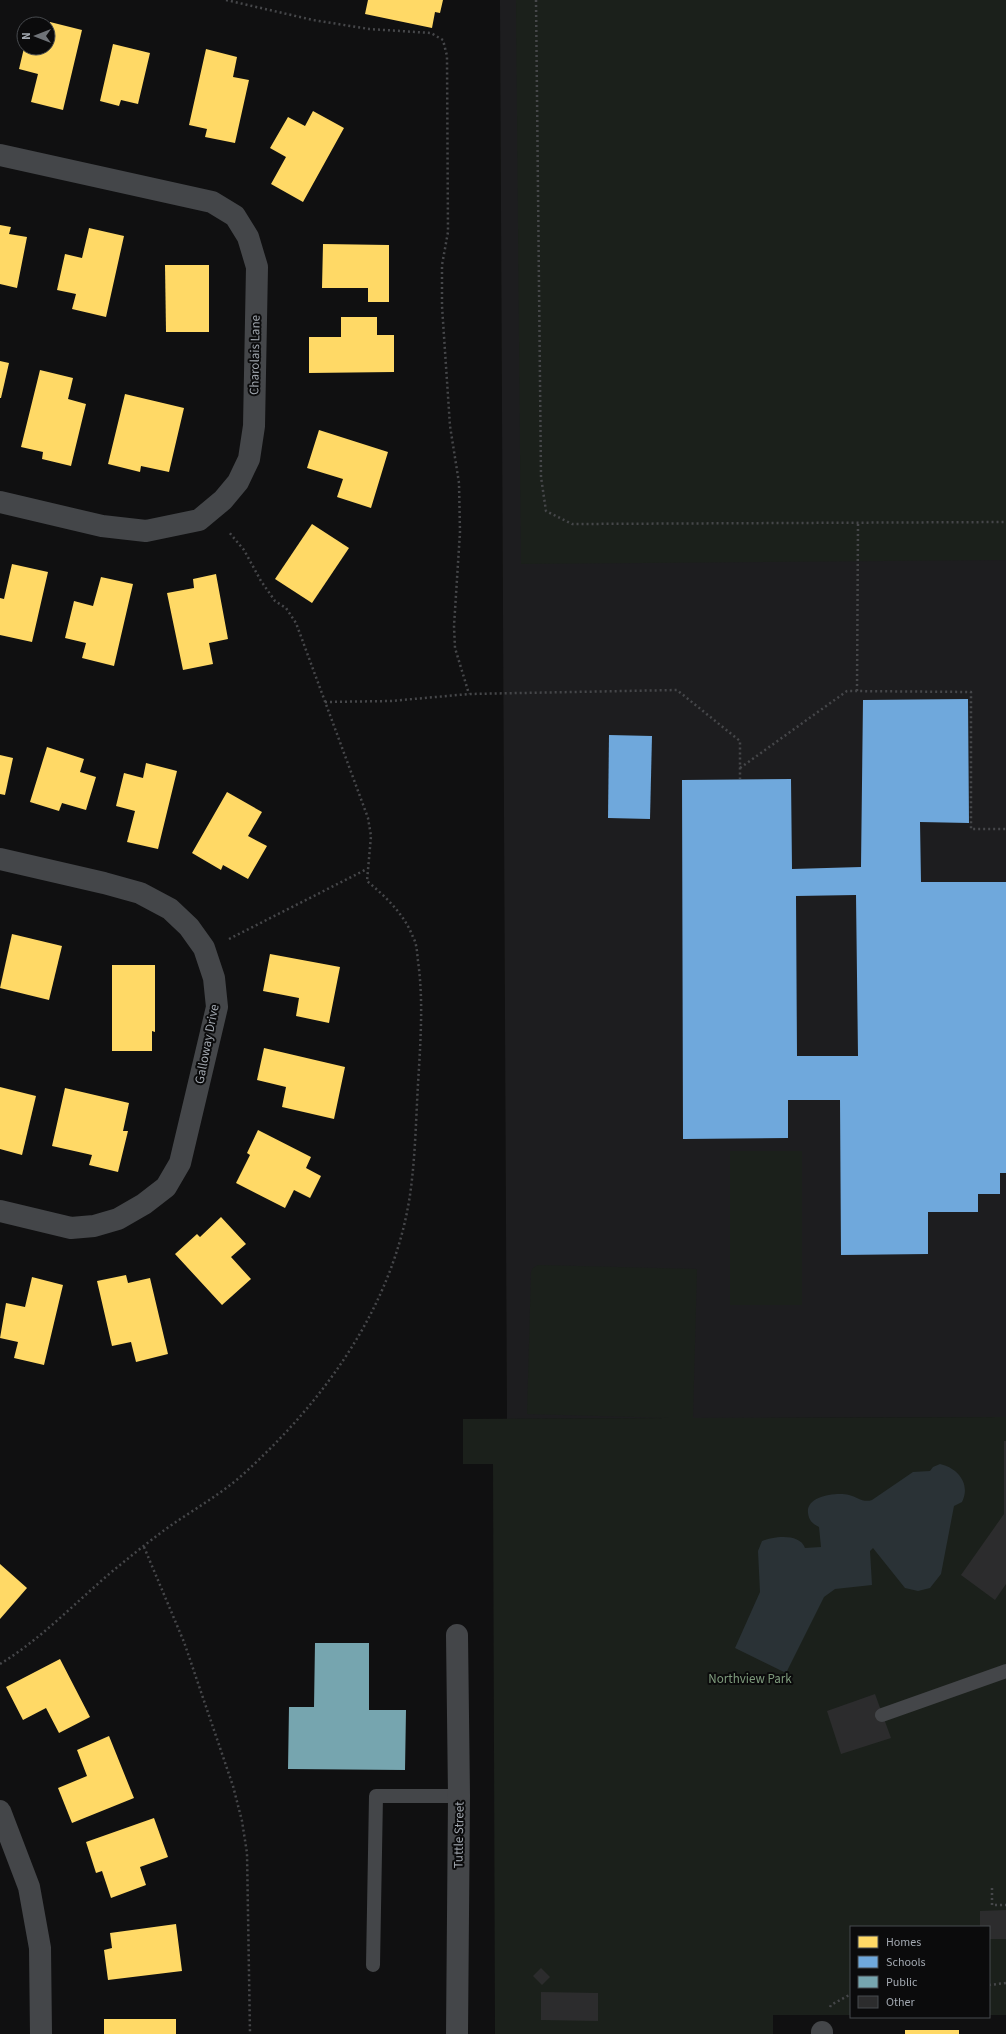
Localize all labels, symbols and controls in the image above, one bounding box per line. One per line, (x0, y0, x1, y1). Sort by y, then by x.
north arrow (16, 16, 56, 56)
text: N (19, 32, 34, 40)
street label: Charolais Lane (245, 315, 265, 395)
street label: Galloway Drive (190, 1003, 224, 1085)
park label: Northview Park (708, 1670, 792, 1688)
street label: Tuttle Street (449, 1801, 469, 1869)
legend (850, 1926, 990, 2018)
text: Homes (886, 1934, 921, 1951)
text: Schools (886, 1954, 926, 1971)
text: Public (886, 1974, 918, 1991)
text: Other (886, 1994, 916, 2011)

